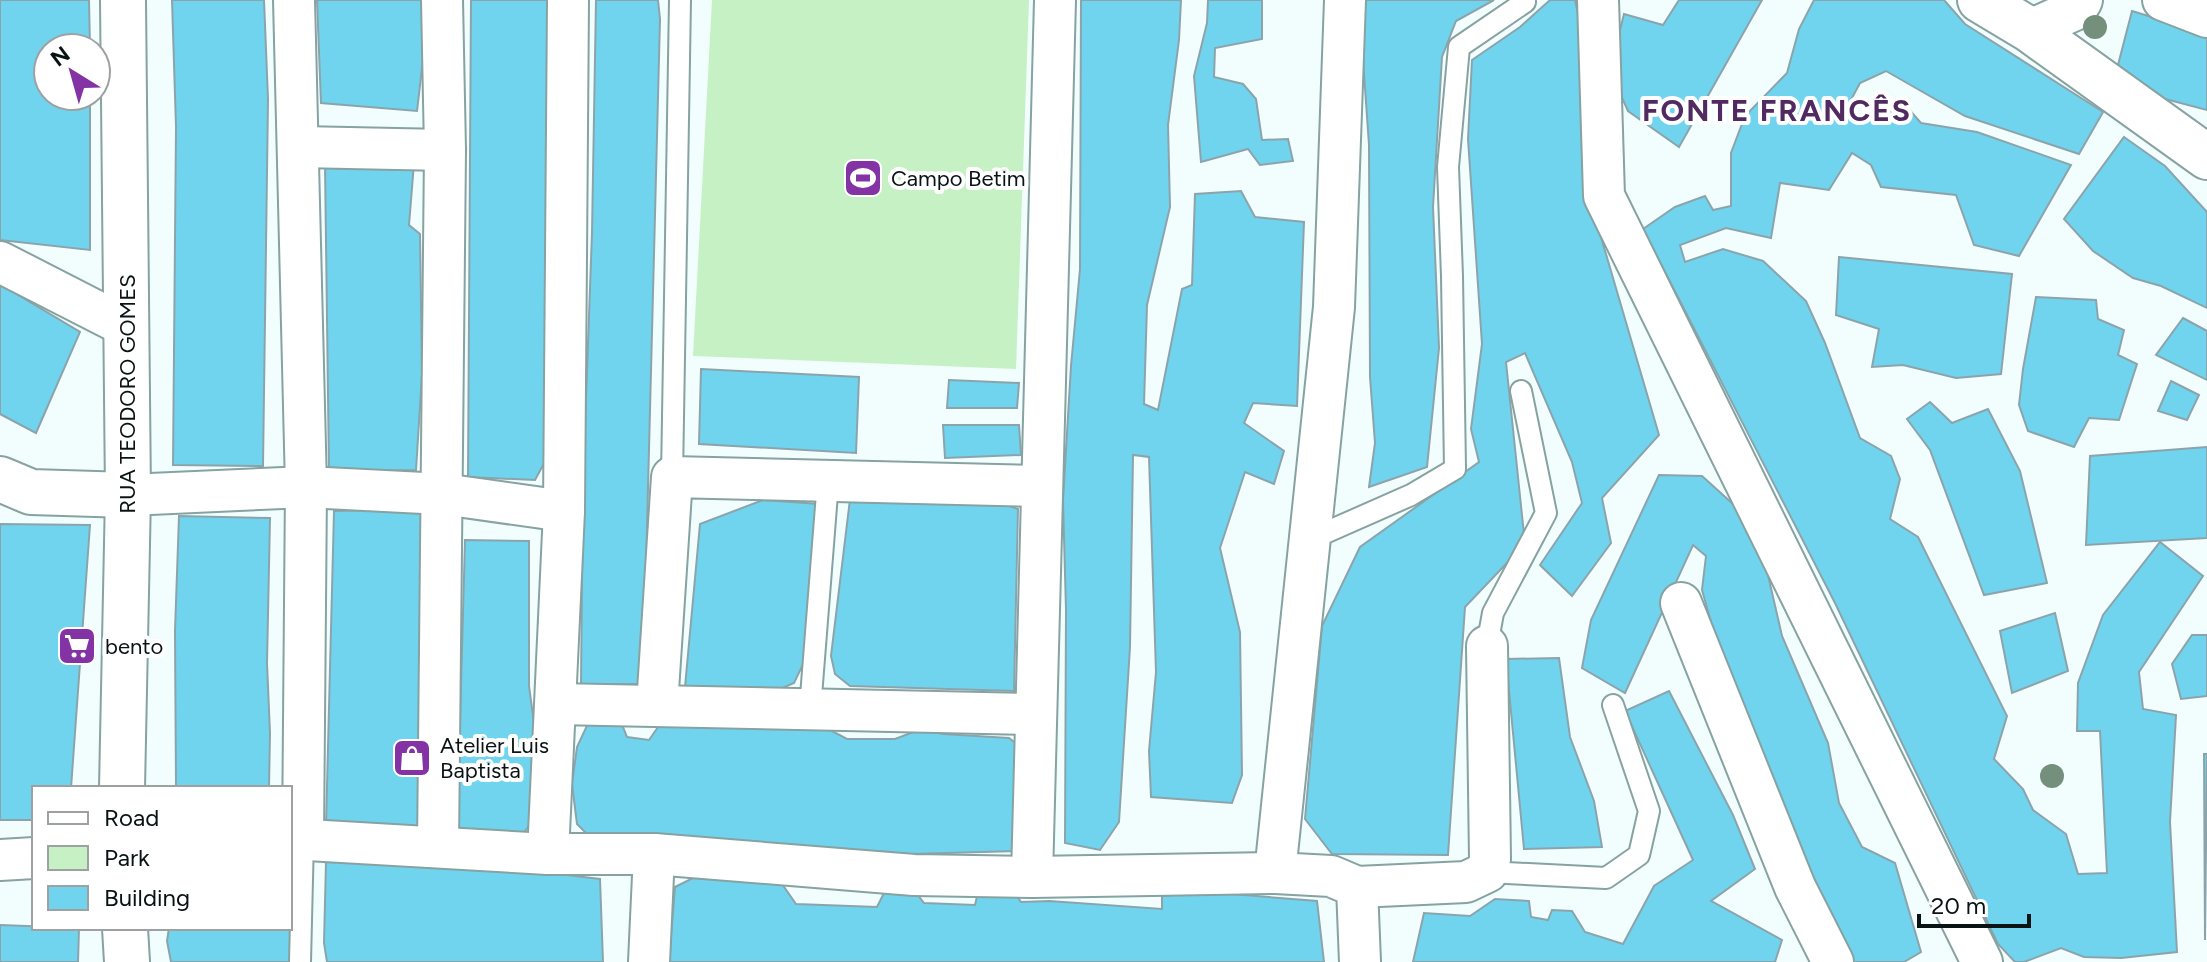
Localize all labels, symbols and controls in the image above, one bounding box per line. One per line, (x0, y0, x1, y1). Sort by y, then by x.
north arrow (32, 32, 112, 112)
text: N (45, 41, 75, 72)
district label: FONTE FRANCÊS (1642, 92, 1912, 129)
sports icon: Campo Betim (842, 157, 884, 199)
place label: Campo Betim (891, 165, 1026, 192)
street label: RUA TEODORO GOMES (114, 274, 141, 514)
supermarket icon: bento (56, 625, 98, 667)
place label: bento (105, 633, 163, 660)
place label: Atelier Luis Baptista (440, 732, 549, 784)
shop icon: Atelier Luis Baptista (391, 737, 433, 779)
legend (32, 786, 292, 930)
text: Road (104, 803, 159, 832)
text: Park (104, 843, 150, 872)
scale bar (1919, 878, 2029, 928)
text: Building (104, 883, 190, 912)
text: 20 m (1931, 891, 1986, 920)

